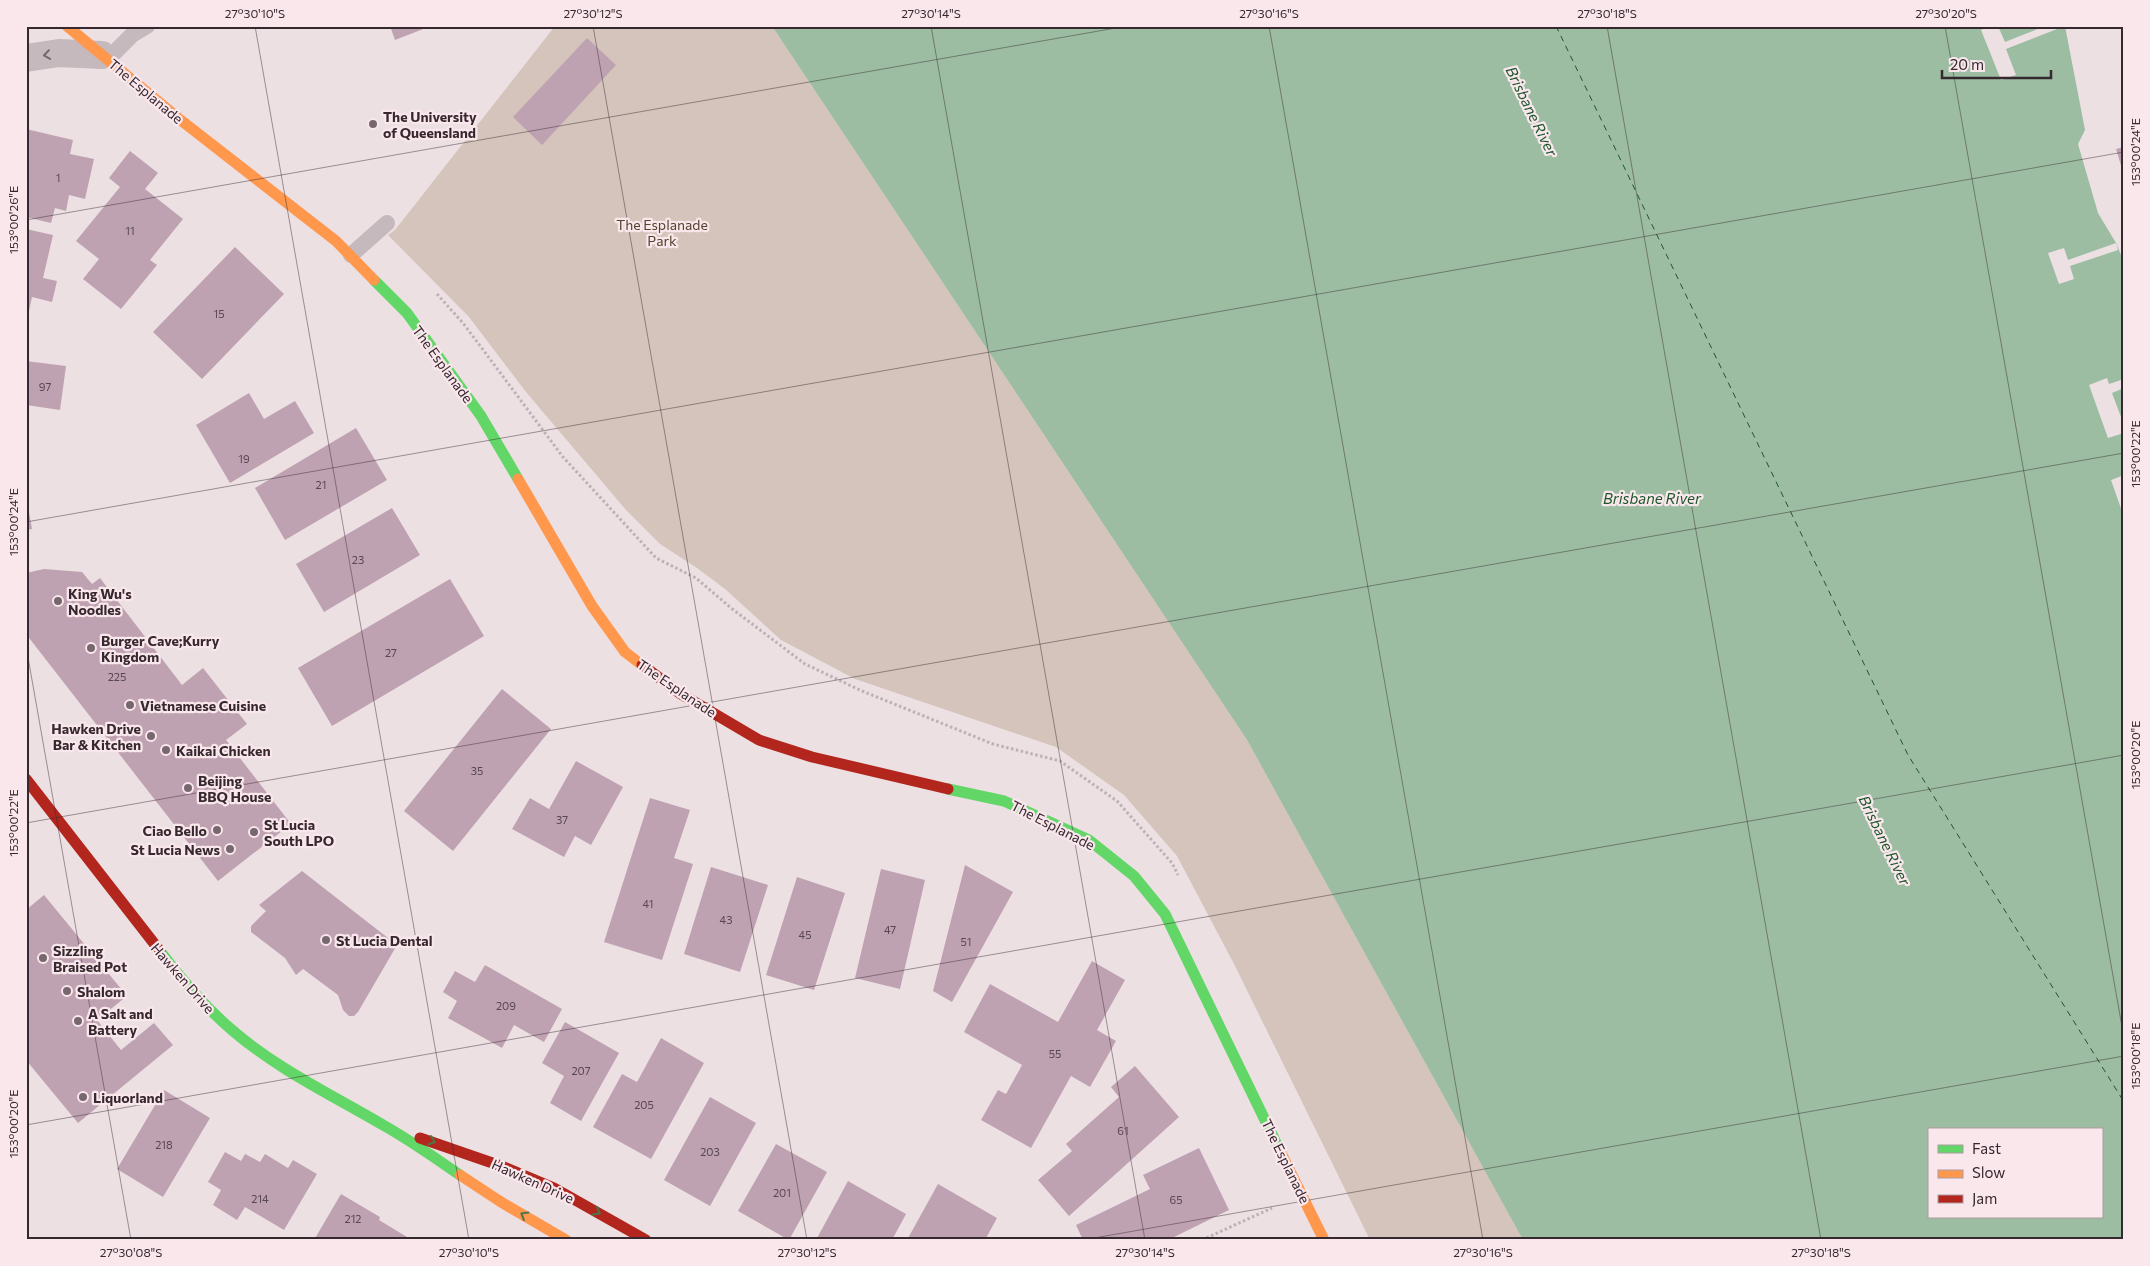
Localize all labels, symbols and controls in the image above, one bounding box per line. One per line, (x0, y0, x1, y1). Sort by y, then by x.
text: 27°30'10"S (225, 6, 285, 20)
text: 27°30'12"S (563, 6, 623, 20)
text: 27°30'14"S (901, 6, 961, 20)
text: 27°30'16"S (1239, 6, 1299, 20)
text: 27°30'18"S (1577, 6, 1637, 20)
text: 27°30'20"S (1915, 6, 1977, 20)
scale bar (1942, 48, 2051, 80)
one-way arrow (42, 49, 51, 59)
street label: The Esplanade (105, 55, 187, 127)
text: 20 m (1950, 55, 1984, 73)
water label: Brisbane River (1502, 63, 1562, 160)
place label: The University of Queensland (383, 108, 477, 141)
marker: The University of Queensland (367, 118, 379, 130)
text: 153°00'24"E (2128, 118, 2142, 186)
house number: 1 (56, 171, 60, 184)
text: 153°00'26"E (6, 186, 20, 254)
park label: The Esplanade Park (616, 216, 708, 249)
house number: 11 (125, 224, 135, 237)
house number: 15 (213, 307, 225, 320)
street label: The Esplanade (409, 322, 477, 406)
house number: 97 (39, 380, 51, 393)
text: 153°00'22"E (2128, 420, 2142, 488)
house number: 19 (238, 452, 250, 465)
house number: 21 (316, 478, 326, 491)
text: 153°00'24"E (6, 488, 20, 556)
water label: Brisbane River (1603, 489, 1702, 507)
house number: 23 (352, 553, 364, 566)
place label: King Wu's Noodles (68, 585, 132, 618)
marker: King Wu's Noodles (52, 595, 64, 607)
place label: Burger Cave;Kurry Kingdom (101, 632, 220, 665)
marker: Burger Cave;Kurry Kingdom (85, 642, 97, 654)
house number: 27 (385, 646, 397, 659)
street label: The Esplanade (634, 655, 720, 721)
house number: 225 (108, 670, 126, 683)
place label: Vietnamese Cuisine (140, 697, 266, 714)
marker: Vietnamese Cuisine (124, 699, 136, 711)
place label: Hawken Drive Bar & Kitchen (51, 720, 141, 753)
text: 153°00'20"E (2128, 721, 2142, 789)
marker: Hawken Drive Bar & Kitchen (145, 730, 157, 742)
place label: Kaikai Chicken (176, 742, 271, 759)
marker: Kaikai Chicken (160, 744, 172, 756)
house number: 35 (471, 764, 483, 777)
place label: Beijing BBQ House (198, 772, 271, 805)
marker: Beijing BBQ House (182, 782, 194, 794)
text: 153°00'22"E (6, 789, 20, 857)
water label: Brisbane River (1855, 792, 1915, 889)
street label: The Esplanade (1008, 797, 1098, 853)
house number: 37 (556, 813, 568, 826)
place label: St Lucia South LPO (264, 816, 334, 849)
place label: Ciao Bello (142, 822, 207, 839)
marker: Ciao Bello (211, 824, 223, 836)
marker: St Lucia South LPO (248, 826, 260, 838)
place label: St Lucia News (131, 841, 220, 858)
marker: St Lucia News (224, 843, 236, 855)
house number: 41 (643, 897, 653, 910)
house number: 43 (720, 913, 732, 926)
house number: 47 (884, 923, 896, 936)
house number: 45 (799, 928, 811, 941)
place label: St Lucia Dental (336, 932, 433, 949)
marker: St Lucia Dental (320, 934, 332, 946)
house number: 51 (960, 935, 972, 948)
street label: Hawken Drive (148, 939, 218, 1017)
place label: Sizzling Braised Pot (53, 942, 127, 975)
marker: Sizzling Braised Pot (37, 952, 49, 964)
place label: Shalom (77, 983, 125, 1000)
marker: Shalom (61, 985, 73, 997)
house number: 209 (496, 999, 516, 1012)
place label: A Salt and Battery (88, 1005, 153, 1038)
marker: A Salt and Battery (72, 1015, 84, 1027)
text: 153°00'18"E (2128, 1023, 2142, 1089)
house number: 55 (1049, 1047, 1061, 1060)
house number: 207 (571, 1064, 591, 1077)
place label: Liquorland (93, 1089, 163, 1106)
text: 153°00'20"E (6, 1090, 20, 1158)
marker: Liquorland (77, 1091, 89, 1103)
house number: 205 (634, 1098, 654, 1111)
street label: The Esplanade (1258, 1116, 1314, 1206)
house number: 61 (1117, 1124, 1129, 1137)
legend (1928, 1128, 2102, 1218)
one-way arrow (427, 1136, 435, 1146)
house number: 218 (155, 1138, 173, 1151)
text: Fast (1972, 1139, 2001, 1157)
house number: 203 (700, 1145, 720, 1158)
street label: Hawken Drive (489, 1155, 577, 1207)
text: Slow (1972, 1163, 2005, 1181)
house number: 201 (773, 1186, 791, 1199)
text: Jam (1972, 1189, 1997, 1207)
house number: 214 (251, 1192, 269, 1205)
house number: 65 (1170, 1193, 1183, 1206)
one-way arrow (591, 1205, 600, 1215)
house number: 212 (345, 1212, 361, 1225)
one-way arrow (520, 1212, 529, 1222)
text: 27°30'08"S (100, 1245, 162, 1259)
text: 27°30'10"S (439, 1245, 499, 1259)
text: 27°30'12"S (777, 1245, 837, 1259)
text: 27°30'14"S (1115, 1245, 1175, 1259)
text: 27°30'16"S (1453, 1245, 1513, 1259)
text: 27°30'18"S (1791, 1245, 1851, 1259)

